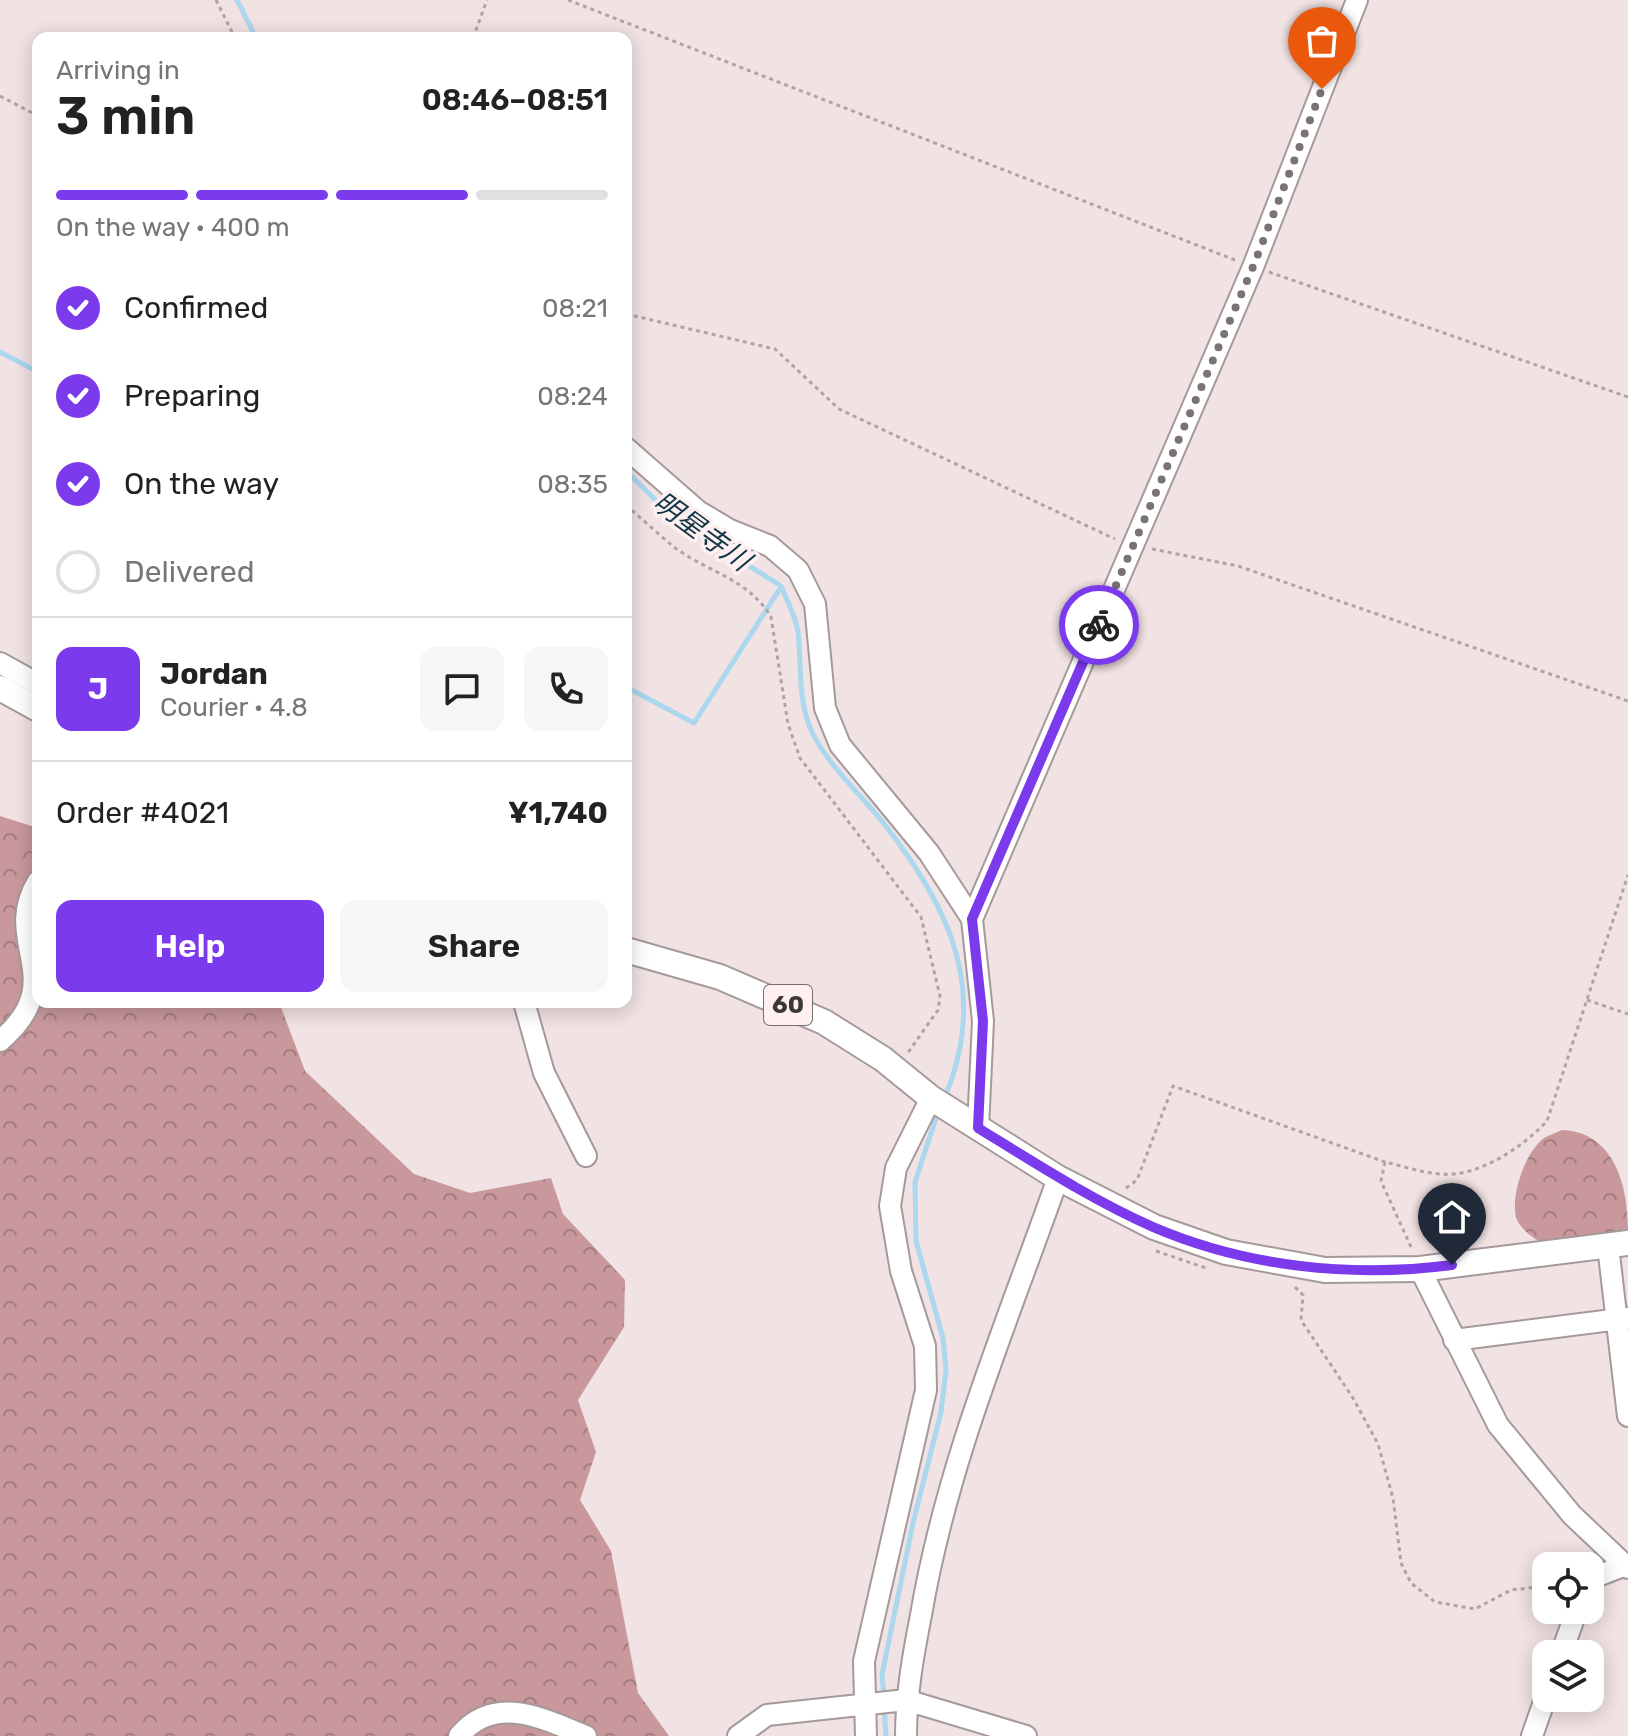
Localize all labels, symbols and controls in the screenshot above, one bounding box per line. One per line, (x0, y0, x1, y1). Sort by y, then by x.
pin (1288, 7, 1356, 89)
icon: bag (1300, 19, 1344, 63)
text: Arriving in (56, 55, 180, 86)
text: 08:46–08:51 (422, 82, 608, 118)
text: 3 min (56, 85, 195, 147)
text: On the way · 400 m (56, 212, 290, 243)
icon: check (56, 286, 100, 330)
text: Confirmed (124, 290, 268, 326)
text: 08:21 (542, 293, 608, 324)
icon: check (56, 374, 100, 418)
text: Preparing (124, 378, 260, 414)
text: 08:24 (537, 381, 608, 412)
icon: check (56, 462, 100, 506)
text: On the way (124, 466, 279, 502)
text: 08:35 (537, 469, 608, 500)
water label: 明星寺川 (647, 485, 759, 579)
text: Delivered (124, 554, 255, 590)
courier (1059, 585, 1139, 665)
icon: bike (1077, 603, 1121, 647)
button: chat (420, 647, 504, 731)
button: phone (524, 647, 608, 731)
text: Jordan (160, 656, 268, 692)
text: J (88, 671, 108, 707)
text: Courier · 4.8 (160, 692, 308, 723)
text: Order #4021 (56, 795, 229, 831)
text: ¥1,740 (508, 795, 608, 831)
button: Help (56, 900, 324, 992)
button: Share (340, 900, 608, 992)
road number: 60 (764, 985, 812, 1025)
pin (1418, 1183, 1486, 1265)
icon: home (1430, 1195, 1474, 1239)
map controls (1532, 1552, 1604, 1712)
button: locate (1532, 1552, 1604, 1624)
button: layers (1532, 1640, 1604, 1712)

